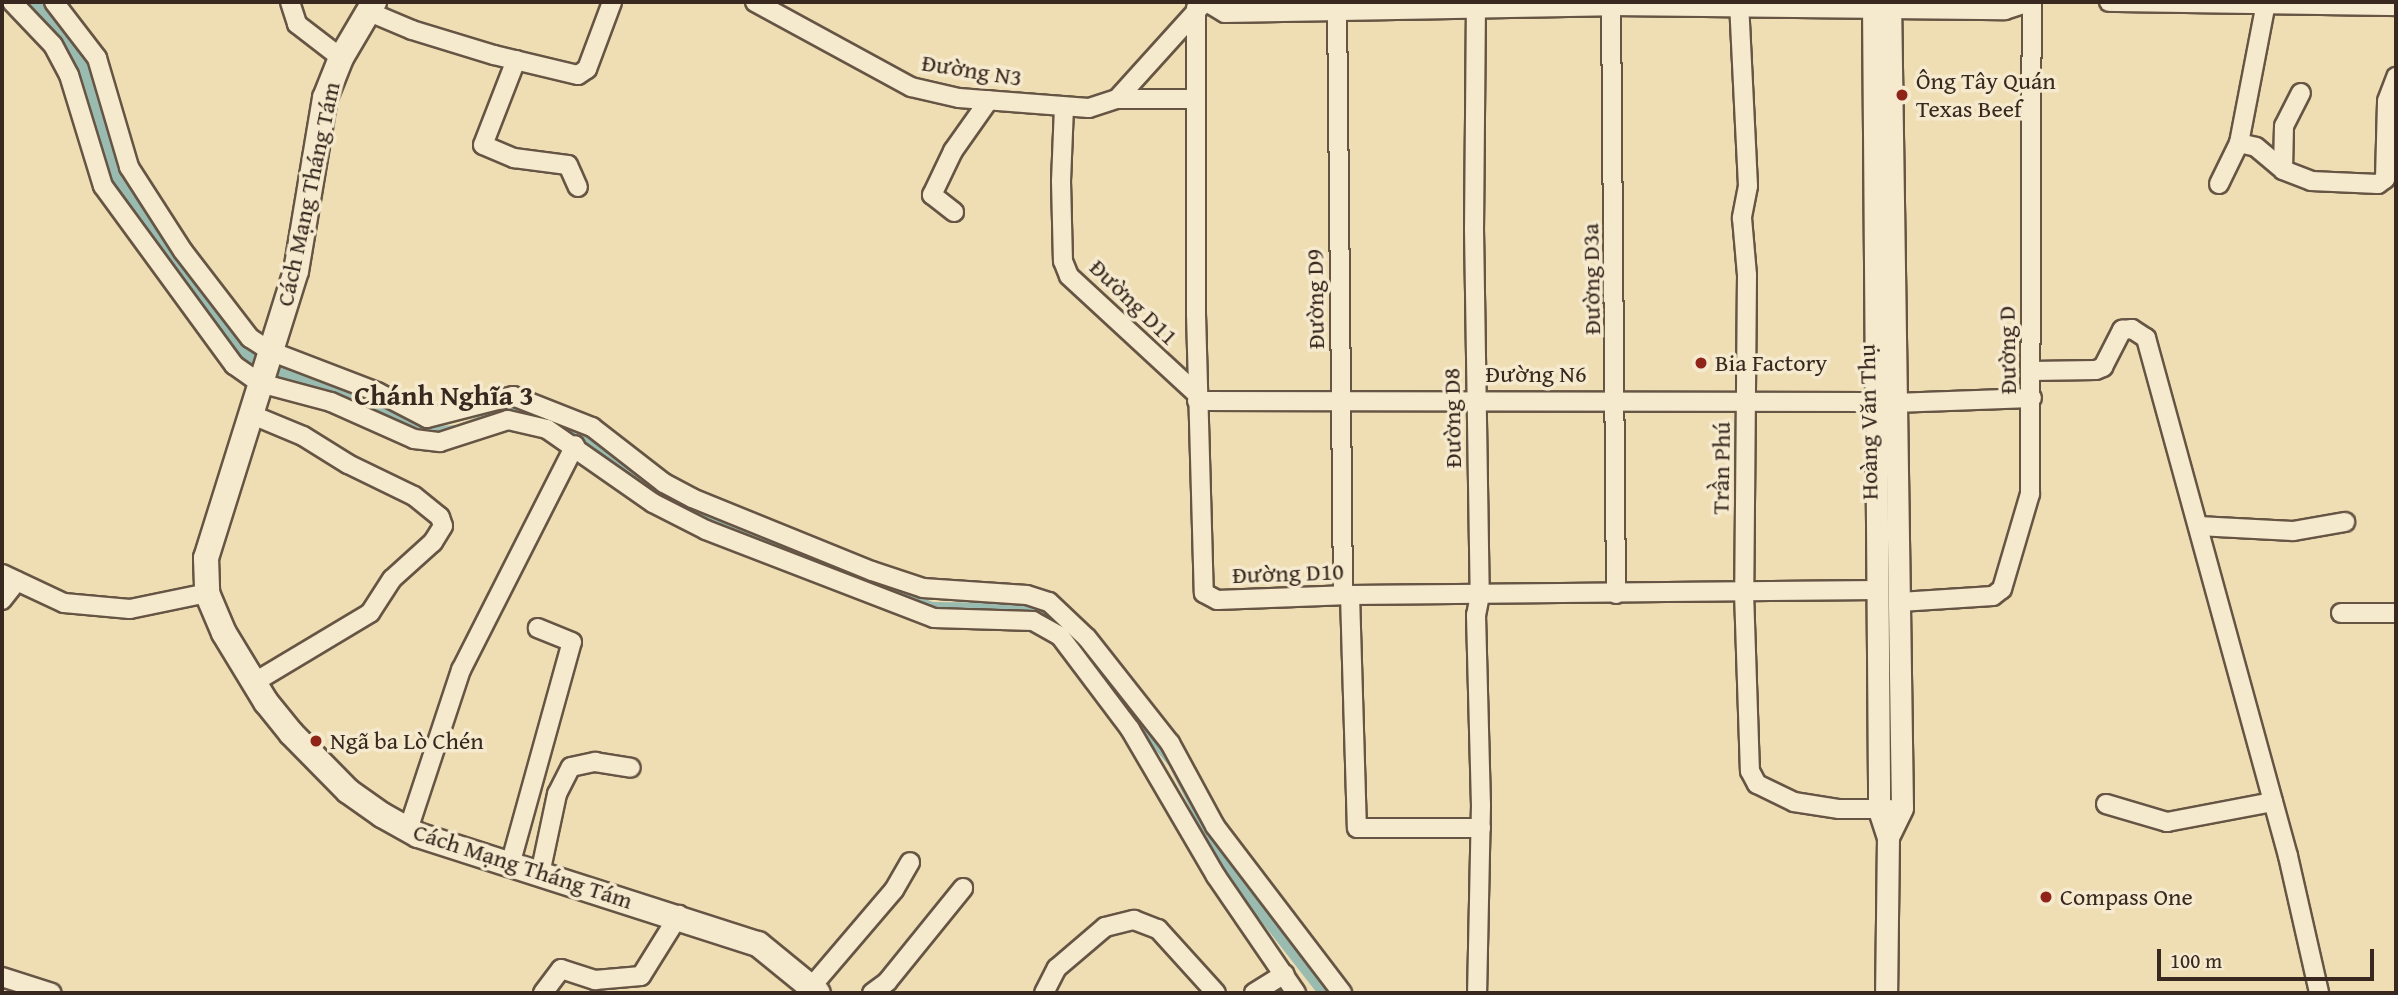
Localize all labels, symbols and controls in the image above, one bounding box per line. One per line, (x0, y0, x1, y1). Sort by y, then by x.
street label: Đường N3 (920, 48, 1024, 92)
place label: Ông Tây Quán Texas Beef (1916, 67, 2056, 123)
street label: Cách Mạng Tháng Tám (270, 79, 346, 309)
marker: Ông Tây Quán Texas Beef (1894, 87, 1910, 103)
street label: Đường D3a (1576, 223, 1606, 335)
street label: Đường D9 (1300, 249, 1330, 349)
street label: Đường D11 (1084, 253, 1184, 351)
street label: Đường D (1992, 306, 2022, 394)
street label: Hoàng Văn Thụ (1852, 344, 1884, 500)
place label: Bia Factory (1715, 349, 1827, 377)
marker: Bia Factory (1693, 355, 1709, 371)
street label: Đường N6 (1485, 360, 1587, 388)
street label: Đường D8 (1437, 368, 1467, 468)
district label: Chánh Nghĩa 3 (354, 378, 534, 412)
street label: Trần Phú (1706, 421, 1736, 515)
street label: Đường D10 (1232, 557, 1344, 589)
place label: Ngã ba Lò Chén (330, 727, 484, 755)
marker: Ngã ba Lò Chén (308, 733, 324, 749)
street label: Cách Mạng Tháng Tám (410, 817, 636, 915)
place label: Compass One (2060, 883, 2193, 911)
marker: Compass One (2038, 889, 2054, 905)
scale bar (2160, 936, 2377, 980)
text: 100 m (2170, 945, 2222, 976)

